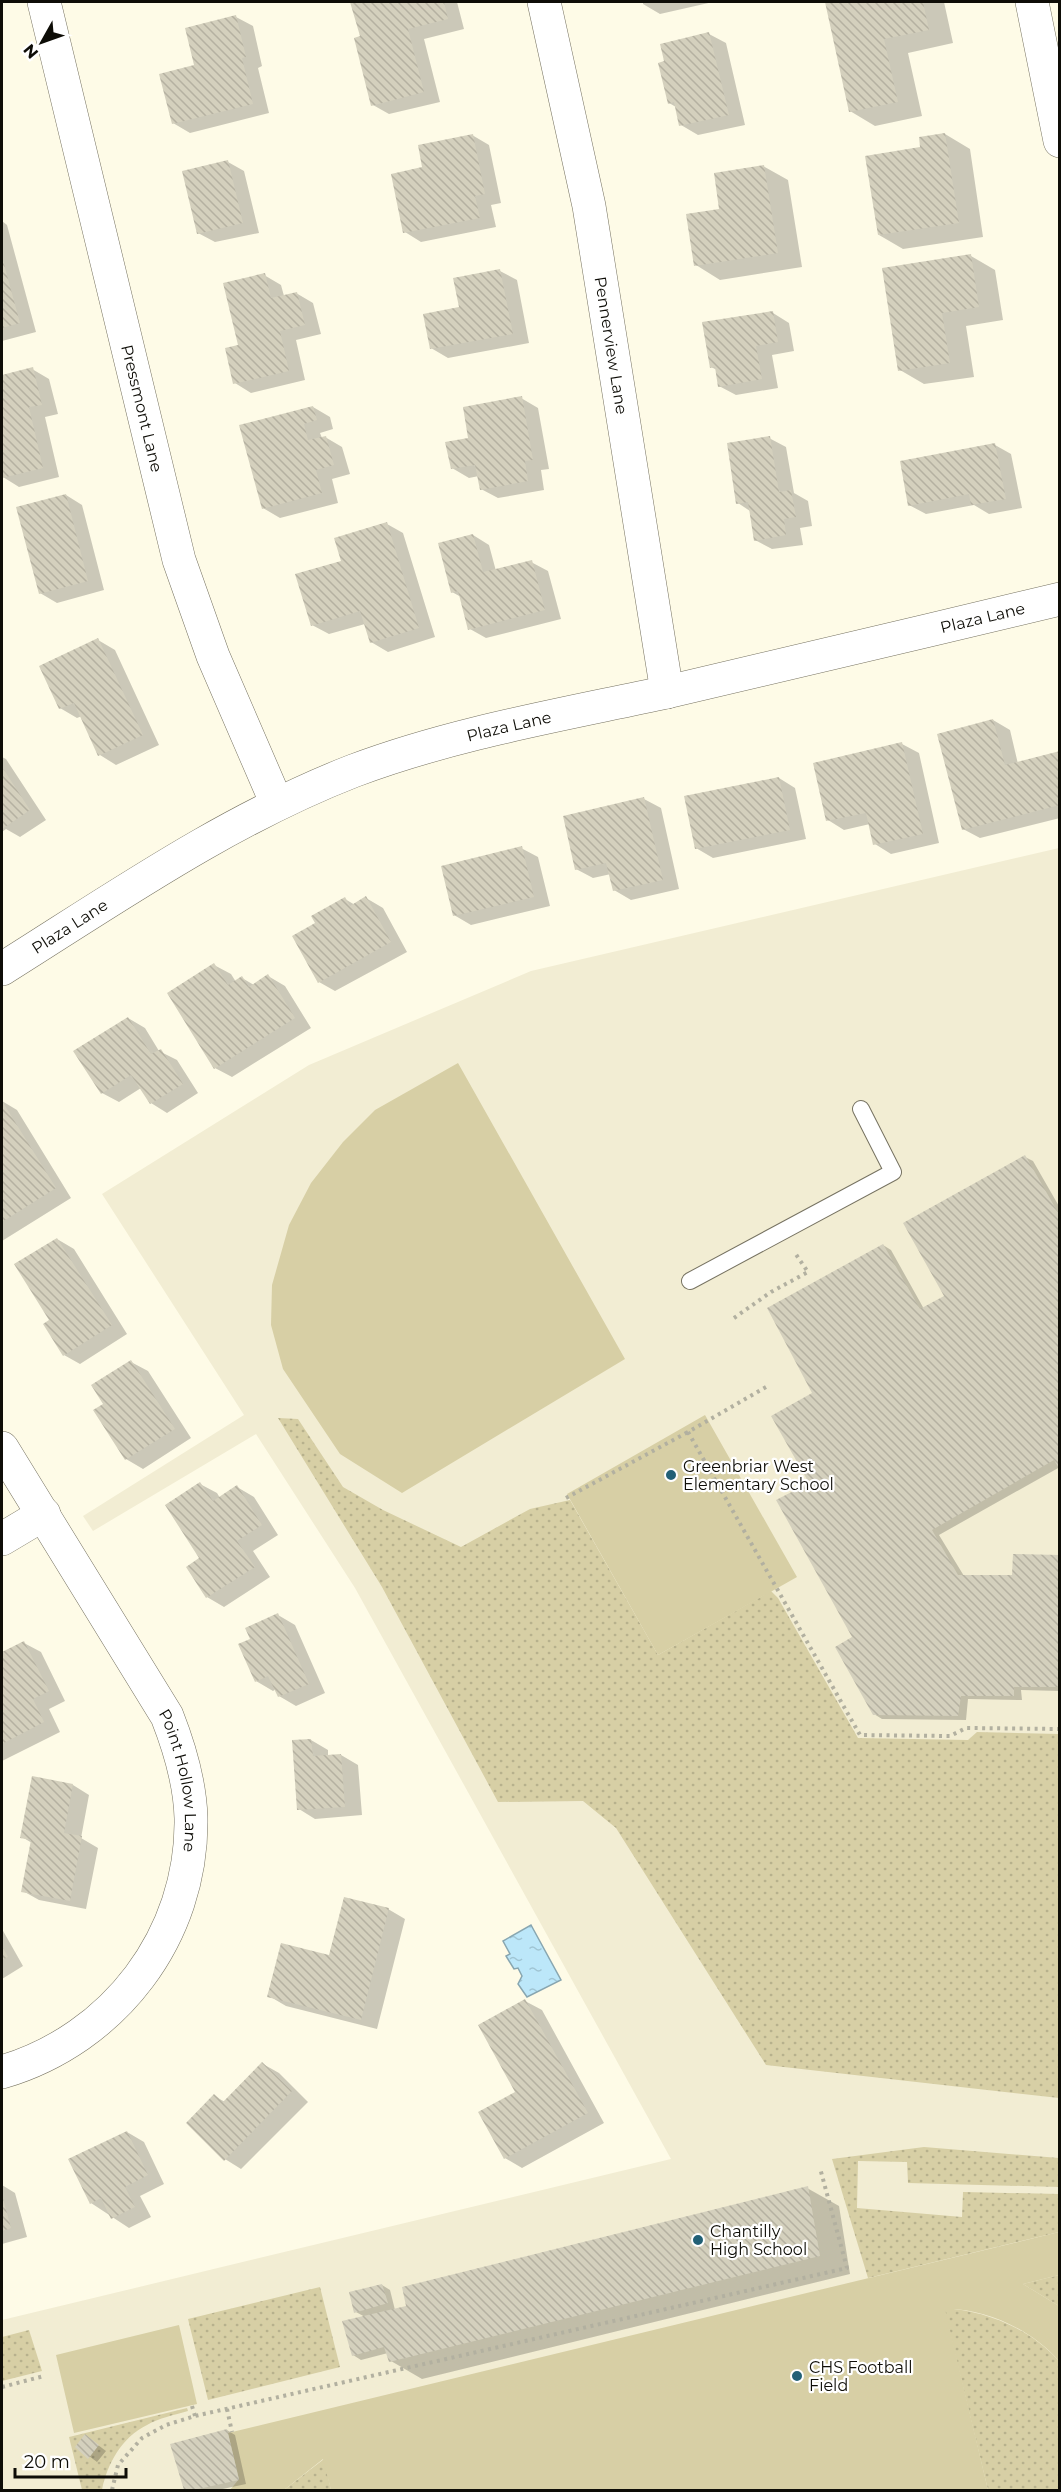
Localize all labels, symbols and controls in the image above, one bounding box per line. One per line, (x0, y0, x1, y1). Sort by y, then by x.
north arrow (12, 12, 72, 72)
text: N (19, 40, 42, 62)
street label: Pennerview Lane (591, 275, 632, 416)
street label: Pressmont Lane (118, 343, 167, 474)
street label: Plaza Lane (938, 598, 1027, 637)
street label: Plaza Lane (464, 707, 553, 745)
street label: Plaza Lane (28, 895, 111, 957)
place label: Greenbriar West Elementary School (683, 1457, 834, 1494)
marker: Greenbriar West Elementary School (664, 1468, 678, 1482)
street label: Point Hollow Lane (155, 1705, 201, 1853)
place label: Chantilly High School (710, 2222, 807, 2259)
marker: Chantilly High School (691, 2233, 705, 2247)
place label: CHS Football Field (809, 2358, 913, 2395)
marker: CHS Football Field (790, 2369, 804, 2383)
scale bar (15, 2441, 126, 2479)
text: 20 m (24, 2451, 70, 2473)

